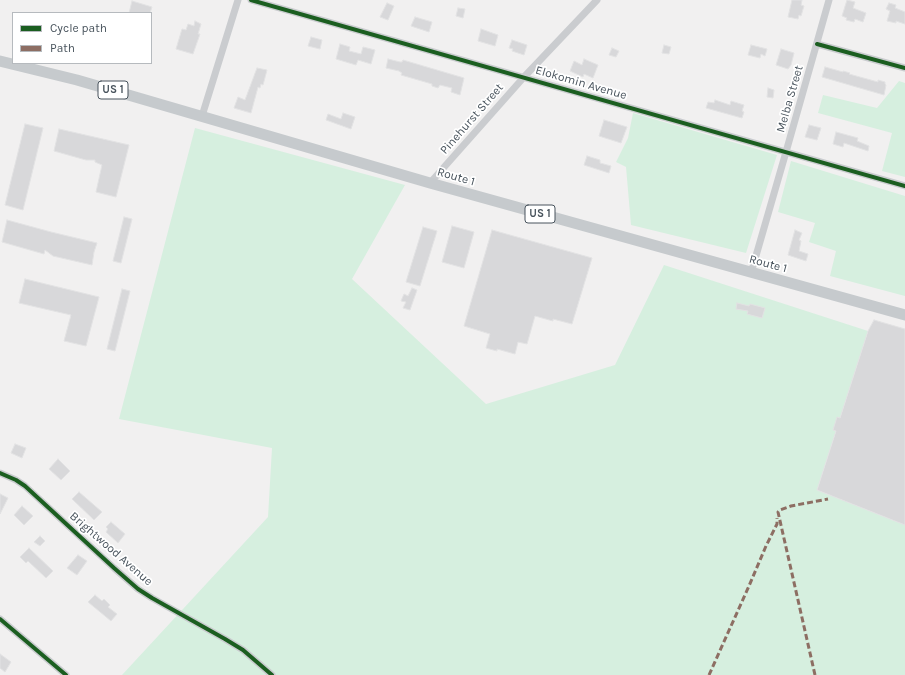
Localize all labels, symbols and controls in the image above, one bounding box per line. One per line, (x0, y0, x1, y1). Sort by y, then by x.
legend (12, 12, 152, 64)
text: Cycle path (50, 21, 107, 35)
text: Path (50, 41, 75, 55)
street label: Elokomin Avenue (534, 63, 628, 103)
street label: Melba Street (774, 64, 806, 134)
road number: US 1 (98, 81, 128, 99)
street label: Pinehurst Street (437, 81, 507, 157)
street label: Route 1 (435, 165, 477, 189)
road number: US 1 (525, 205, 555, 223)
street label: Route 1 (747, 252, 789, 276)
street label: Brightwood Avenue (67, 509, 155, 589)

